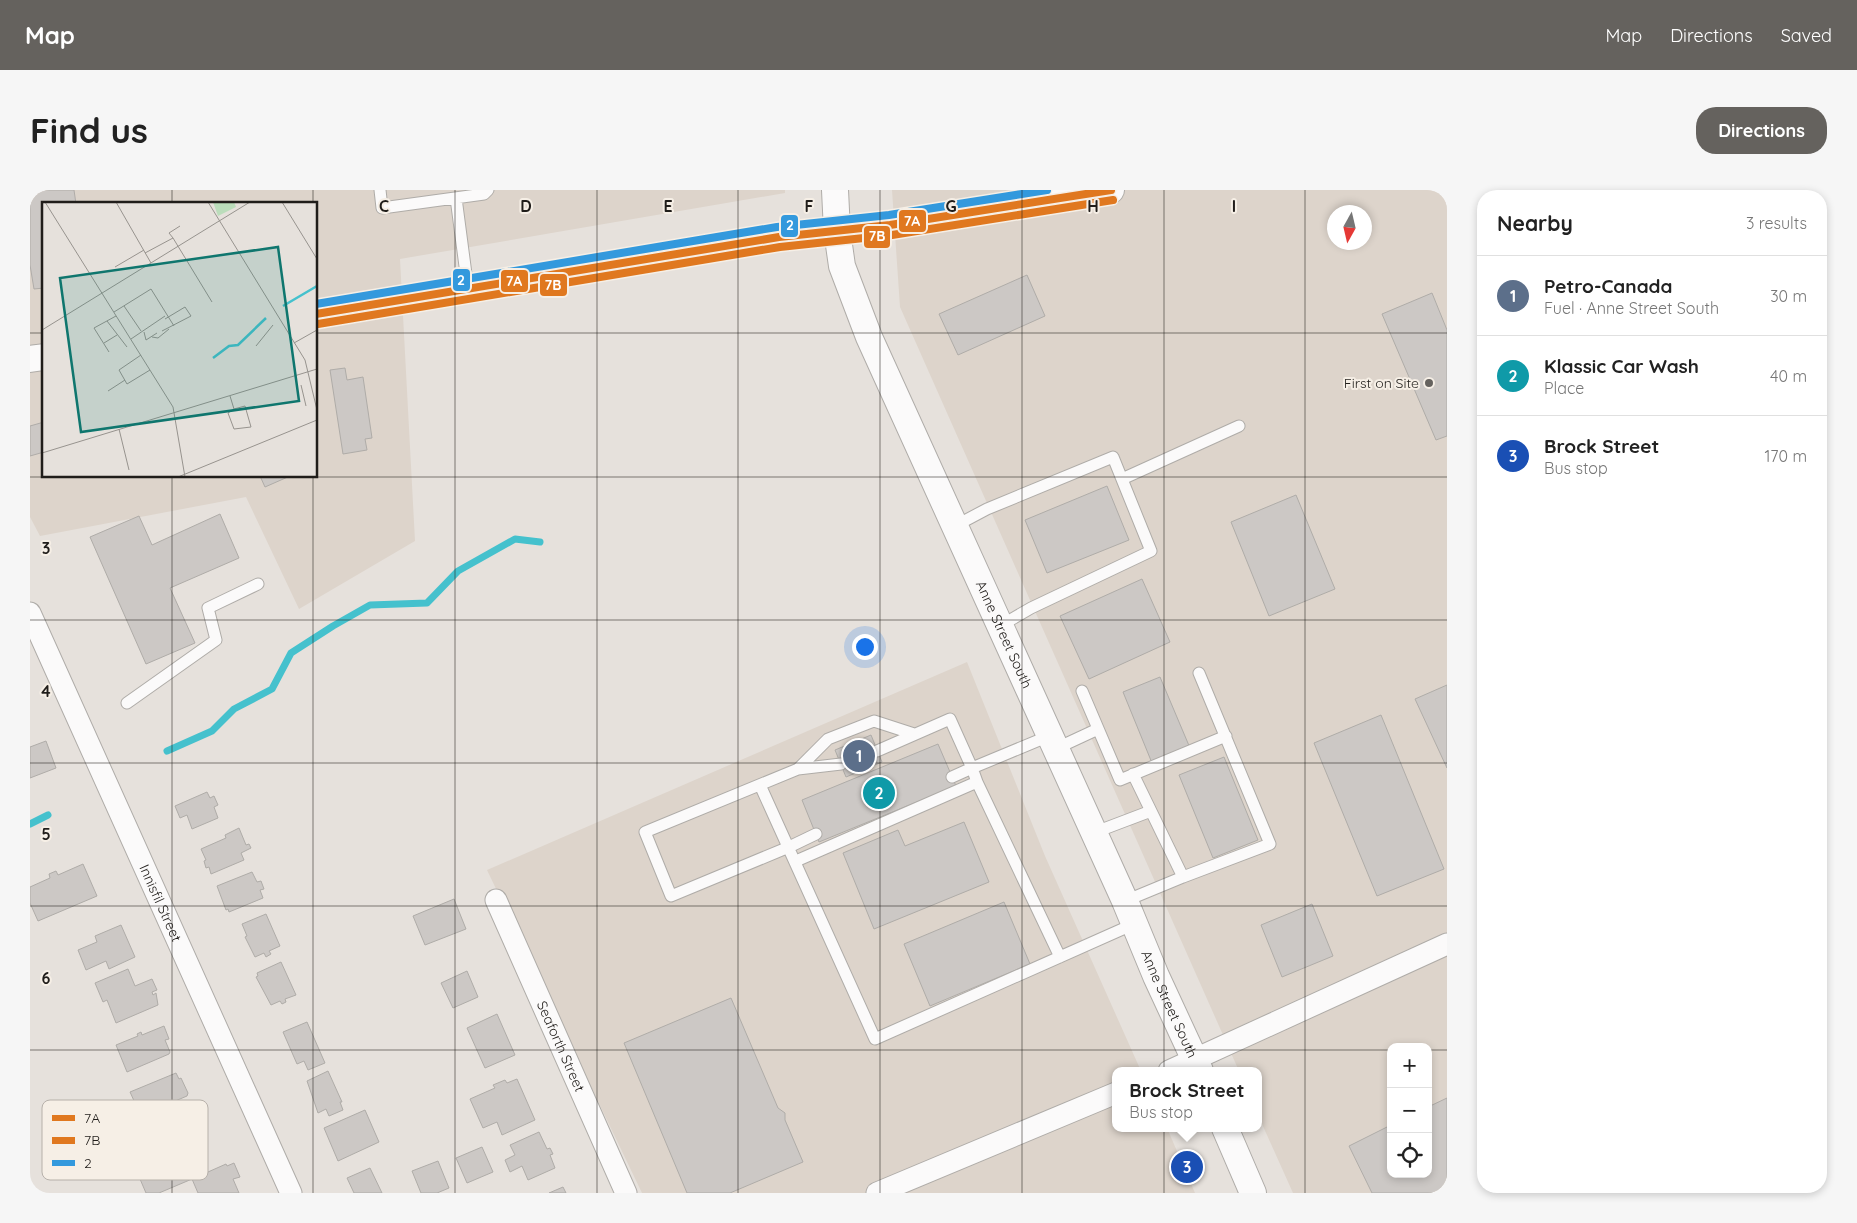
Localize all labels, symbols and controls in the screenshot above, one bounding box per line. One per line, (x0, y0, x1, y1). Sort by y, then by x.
text: Map (25, 20, 75, 50)
text: Map (1605, 24, 1642, 47)
text: Directions (1670, 24, 1753, 47)
text: Saved (1781, 24, 1832, 47)
button: Directions (1696, 107, 1827, 154)
text: Find us (30, 108, 148, 152)
text: C (379, 196, 389, 216)
text: D (520, 196, 532, 216)
text: E (663, 196, 673, 216)
text: F (805, 196, 814, 216)
text: G (945, 196, 957, 216)
text: H (1087, 196, 1099, 216)
text: I (1232, 196, 1236, 216)
inset map (42, 202, 318, 478)
north arrow (1327, 205, 1372, 250)
line badge: 7A (898, 209, 927, 233)
text: Nearby (1497, 210, 1573, 236)
text: 7A (904, 212, 920, 230)
text: 3 results (1746, 213, 1807, 233)
line badge: 2 (780, 214, 799, 238)
text: 2 (786, 216, 794, 234)
line badge: 7B (863, 225, 891, 249)
text: 7B (869, 227, 885, 245)
line badge: 2 (452, 268, 471, 292)
line badge: 7A (500, 269, 529, 293)
text: 2 (457, 271, 465, 289)
text: 7A (506, 272, 522, 290)
line badge: 7B (539, 273, 568, 297)
text: Petro-Canada (1544, 274, 1672, 298)
text: 7B (545, 276, 561, 294)
text: 1 (1510, 286, 1516, 306)
text: 30 m (1770, 286, 1807, 306)
text: Fuel · Anne Street South (1544, 298, 1719, 318)
text: Klassic Car Wash (1544, 354, 1699, 378)
text: 2 (1508, 366, 1518, 386)
text: 40 m (1770, 366, 1807, 386)
place label: First on Site (1344, 374, 1419, 392)
marker: First on Site (1423, 377, 1435, 389)
text: Place (1544, 378, 1584, 398)
text: Brock Street (1544, 434, 1659, 458)
text: 3 (1509, 446, 1517, 466)
text: 170 m (1764, 446, 1807, 466)
text: Bus stop (1544, 458, 1608, 478)
text: 3 (42, 538, 50, 558)
street label: Anne Street South (972, 578, 1036, 691)
your location (852, 634, 878, 660)
text: 4 (41, 681, 51, 701)
pin: 1 (843, 737, 875, 775)
pin: 2 (863, 774, 895, 812)
text: 5 (41, 824, 51, 844)
street label: Innisfil Street (135, 862, 186, 945)
street label: Anne Street South (1137, 948, 1202, 1061)
text: 6 (42, 968, 51, 988)
street label: Seaforth Street (533, 998, 589, 1095)
map controls (1387, 1043, 1432, 1178)
button: + (1387, 1043, 1432, 1088)
popup (1112, 1067, 1262, 1132)
text: Brock Street (1129, 1078, 1245, 1102)
button: − (1387, 1088, 1432, 1133)
legend (42, 1100, 208, 1180)
text: Bus stop (1129, 1102, 1193, 1122)
text: 7A (84, 1109, 100, 1127)
text: 7B (84, 1131, 100, 1149)
button: locate (1387, 1133, 1432, 1178)
pin: 3 (1171, 1148, 1203, 1186)
text: 2 (84, 1154, 92, 1172)

